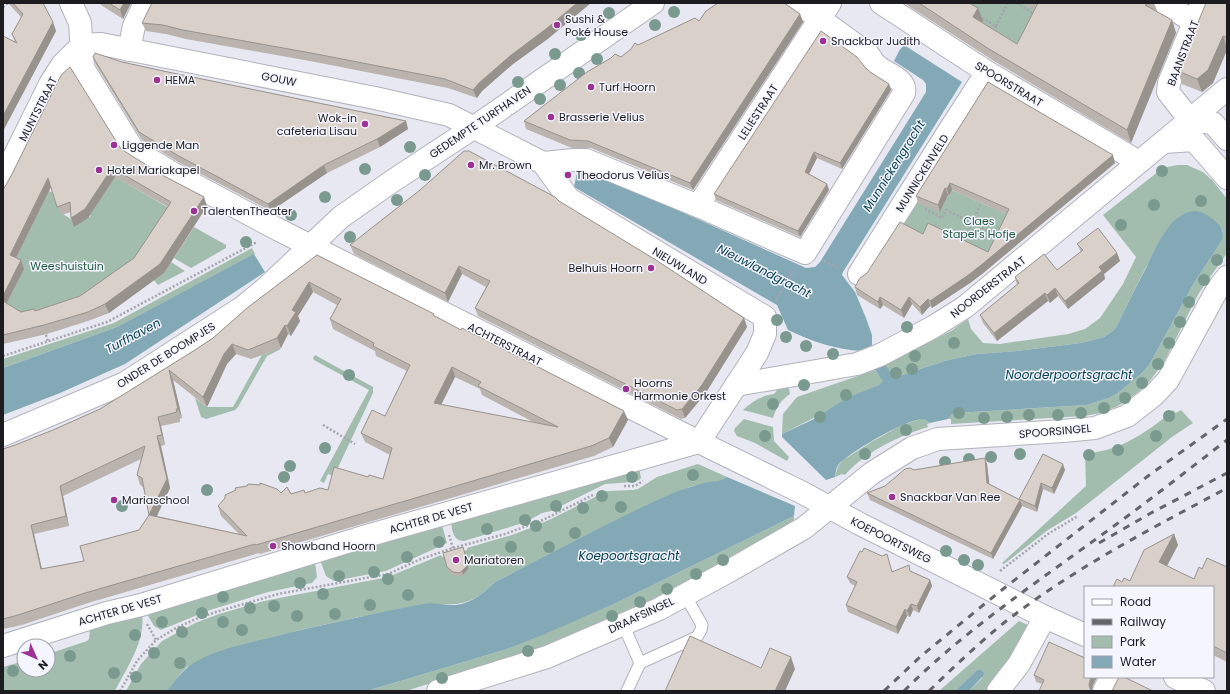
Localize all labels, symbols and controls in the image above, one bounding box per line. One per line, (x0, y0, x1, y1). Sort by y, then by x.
place label: Sushi & Poké House (565, 11, 628, 40)
street label: BAANSTRAAT (1163, 18, 1203, 88)
marker: Sushi & Poké House (552, 20, 562, 30)
place label: Snackbar Judith (831, 33, 920, 49)
marker: Snackbar Judith (818, 36, 828, 46)
street label: SPOORSTRAAT (972, 57, 1046, 111)
street label: GOUW (260, 68, 298, 90)
place label: HEMA (165, 72, 196, 88)
street label: MUNTSTRAAT (15, 74, 61, 144)
marker: HEMA (152, 75, 162, 85)
place label: Turf Hoorn (599, 79, 656, 95)
street label: LELIESTRAAT (734, 81, 782, 143)
street label: GEDEMPTE TURFHAVEN (426, 82, 534, 162)
marker: Turf Hoorn (586, 82, 596, 92)
place label: Brasserie Velius (559, 109, 645, 125)
place label: Wok-in cafeteria Lisau (277, 110, 357, 139)
marker: Brasserie Velius (546, 112, 556, 122)
water label: Munnickengracht (859, 116, 929, 215)
marker: Wok-in cafeteria Lisau (360, 119, 370, 129)
street label: MUNNICKENVELD (892, 131, 953, 215)
place label: Liggende Man (122, 137, 199, 153)
marker: Liggende Man (109, 140, 119, 150)
place label: Mr. Brown (479, 157, 532, 173)
marker: Mr. Brown (466, 160, 476, 170)
place label: Hotel Mariakapel (107, 162, 199, 178)
marker: Hotel Mariakapel (94, 165, 104, 175)
place label: Theodorus Velius (576, 167, 670, 183)
marker: Theodorus Velius (563, 170, 573, 180)
place label: TalentenTheater (202, 203, 292, 219)
marker: TalentenTheater (189, 206, 199, 216)
park label: Claes Stapel's Hofje (942, 213, 1016, 242)
water label: Nieuwlandgracht (714, 240, 815, 302)
street label: NIEUWLAND (649, 243, 711, 289)
street label: NOORDERSTRAAT (947, 252, 1029, 322)
park label: Weeshuistuin (30, 258, 104, 274)
place label: Belhuis Hoorn (568, 260, 643, 276)
marker: Belhuis Hoorn (646, 263, 656, 273)
water label: Turfhaven (102, 314, 163, 357)
street label: ONDER DE BOOMPJES (114, 318, 218, 392)
street label: ACHTERSTRAAT (465, 318, 545, 370)
water label: Noorderpoortsgracht (1006, 366, 1133, 383)
place label: Hoorns Harmonie Orkest (634, 375, 726, 404)
marker: Hoorns Harmonie Orkest (621, 384, 631, 394)
street label: SPOORSINGEL (1018, 420, 1092, 442)
place label: Snackbar Van Ree (900, 489, 1001, 505)
place label: Mariaschool (122, 492, 189, 508)
marker: Snackbar Van Ree (887, 492, 897, 502)
marker: Mariaschool (109, 495, 119, 505)
street label: ACHTER DE VEST (387, 498, 475, 538)
street label: KOEPOORTSWEG (848, 513, 934, 567)
place label: Showband Hoorn (281, 538, 376, 554)
marker: Showband Hoorn (268, 541, 278, 551)
water label: Koepoortsgracht (579, 547, 680, 564)
place label: Mariatoren (464, 552, 524, 568)
marker: Mariatoren (451, 555, 461, 565)
legend (1084, 586, 1214, 678)
street label: ACHTER DE VEST (76, 590, 164, 630)
street label: DRAAFSINGEL (606, 593, 677, 637)
text: Road (1120, 593, 1151, 610)
text: Railway (1120, 613, 1166, 630)
text: Park (1120, 633, 1147, 650)
north arrow (16, 638, 56, 678)
text: Water (1120, 653, 1157, 670)
text: N (34, 656, 52, 674)

